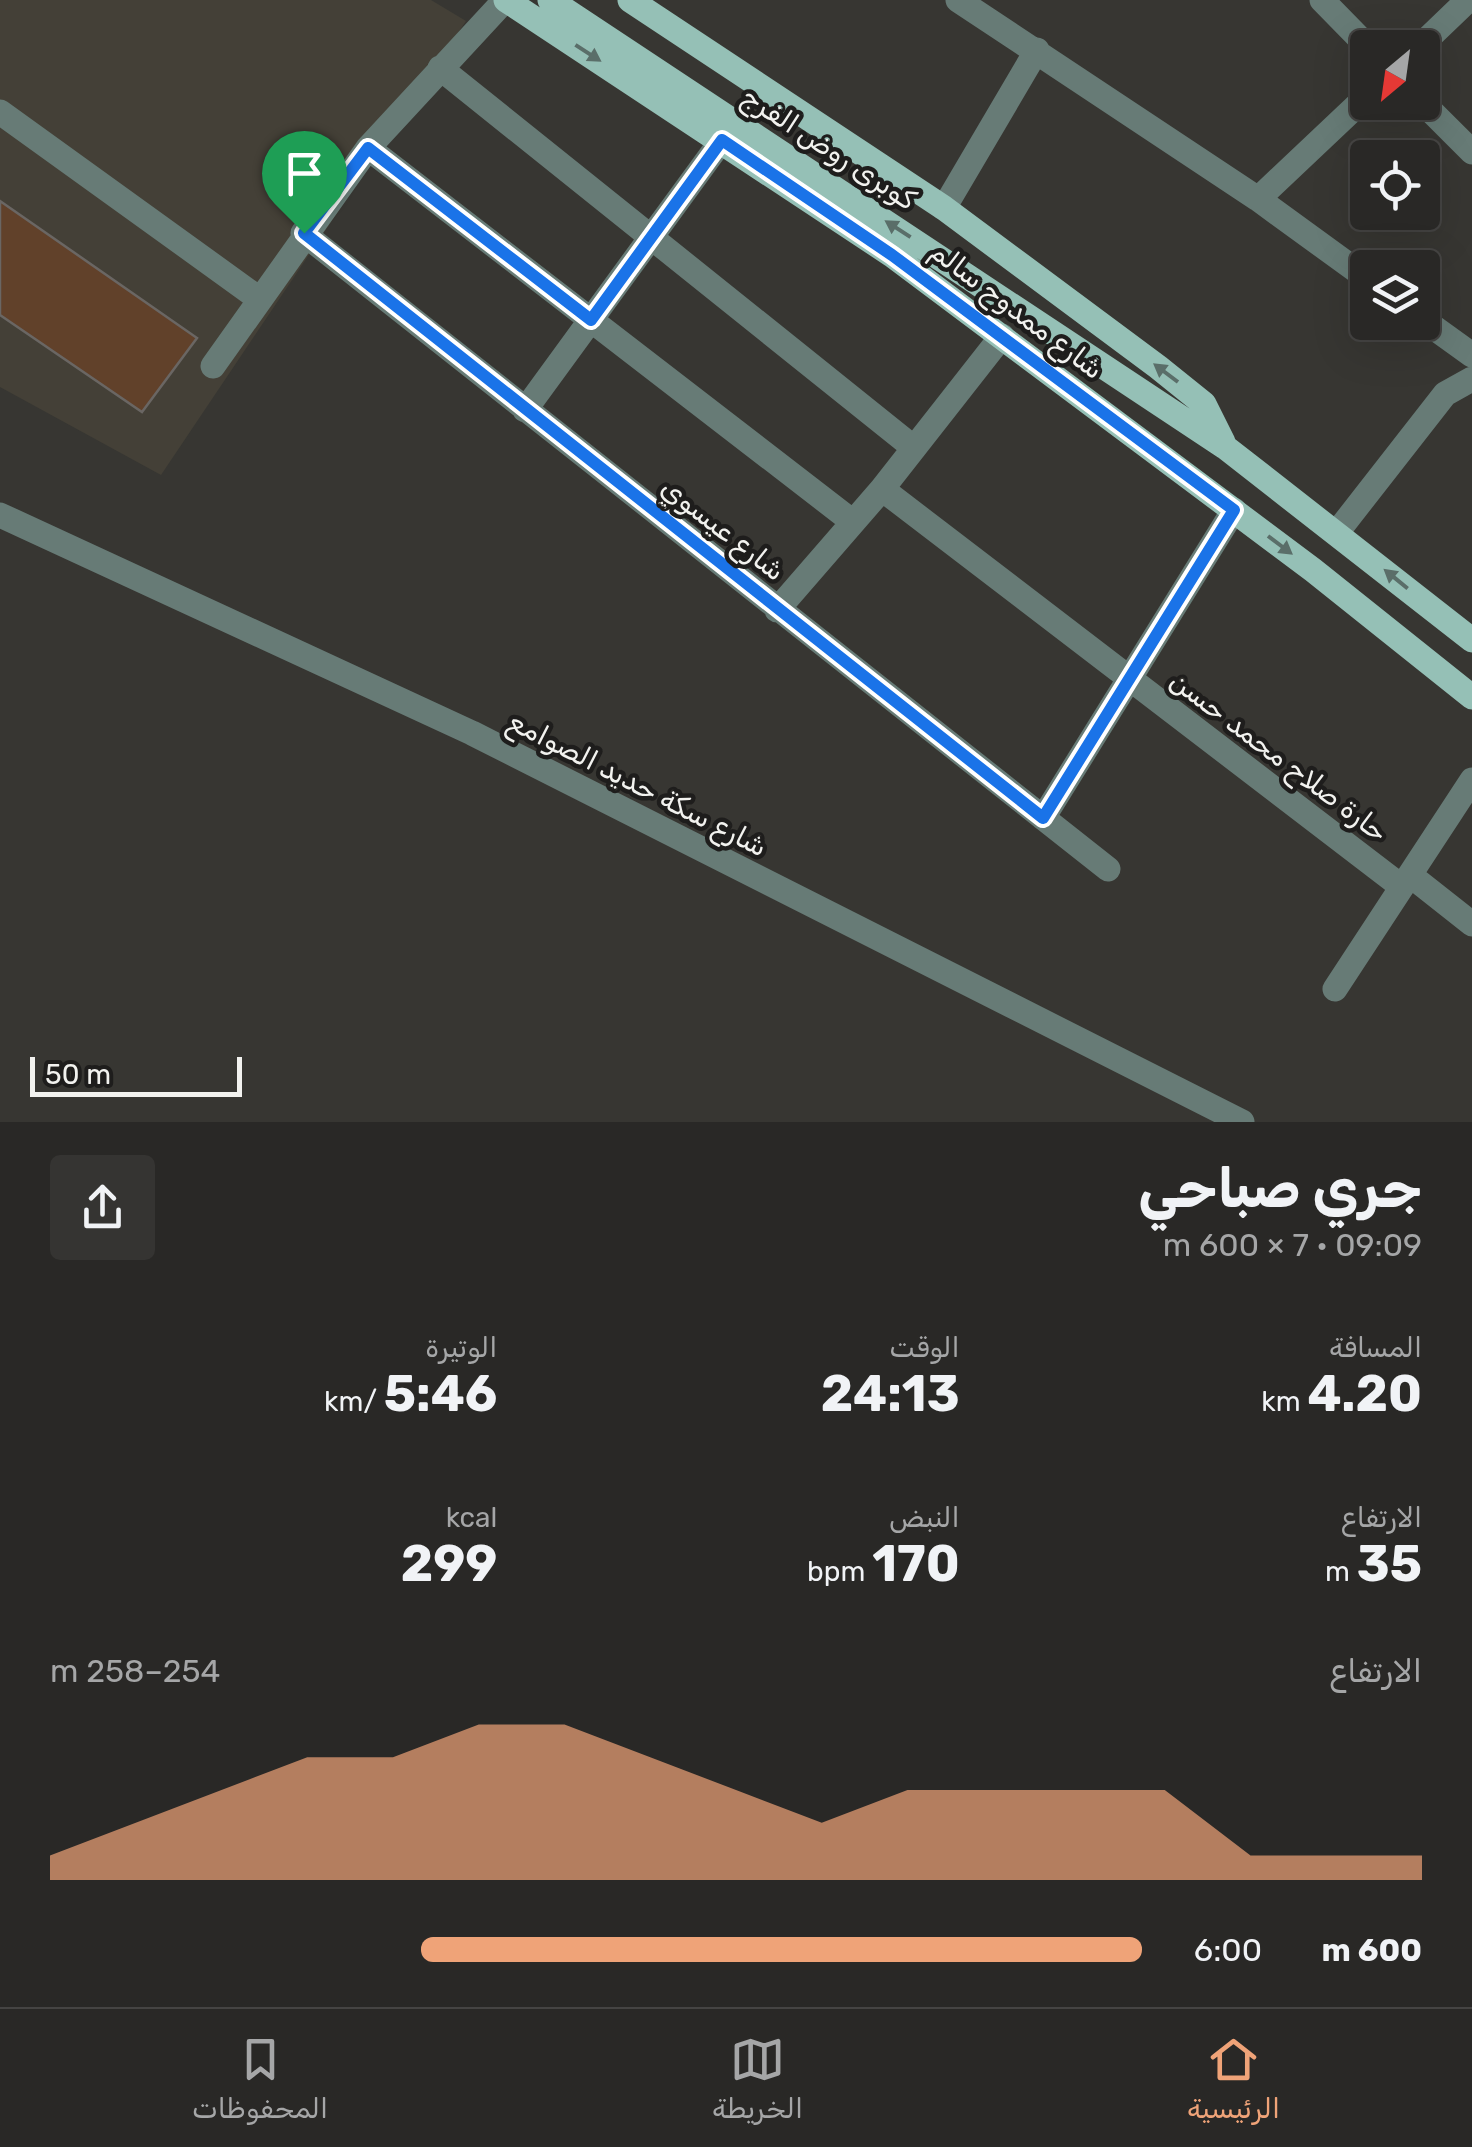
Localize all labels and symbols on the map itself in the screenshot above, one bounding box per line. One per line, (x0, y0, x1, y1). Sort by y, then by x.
north arrow (1350, 30, 1440, 120)
one-way arrow (574, 44, 601, 62)
street label: كوبرى روض الفرج (734, 80, 922, 219)
pin (262, 131, 347, 234)
one-way arrow (885, 221, 912, 239)
street label: شارع ممدوح سالم (922, 234, 1110, 388)
one-way arrow (1153, 363, 1179, 383)
street label: شارع عيسوي (653, 470, 791, 590)
one-way arrow (1267, 535, 1293, 555)
one-way arrow (1384, 569, 1409, 590)
street label: حارة صلاح محمد حسن (1162, 663, 1394, 851)
street label: شارع سكة حديد الصوامع (502, 705, 773, 866)
scale bar (30, 1052, 242, 1096)

